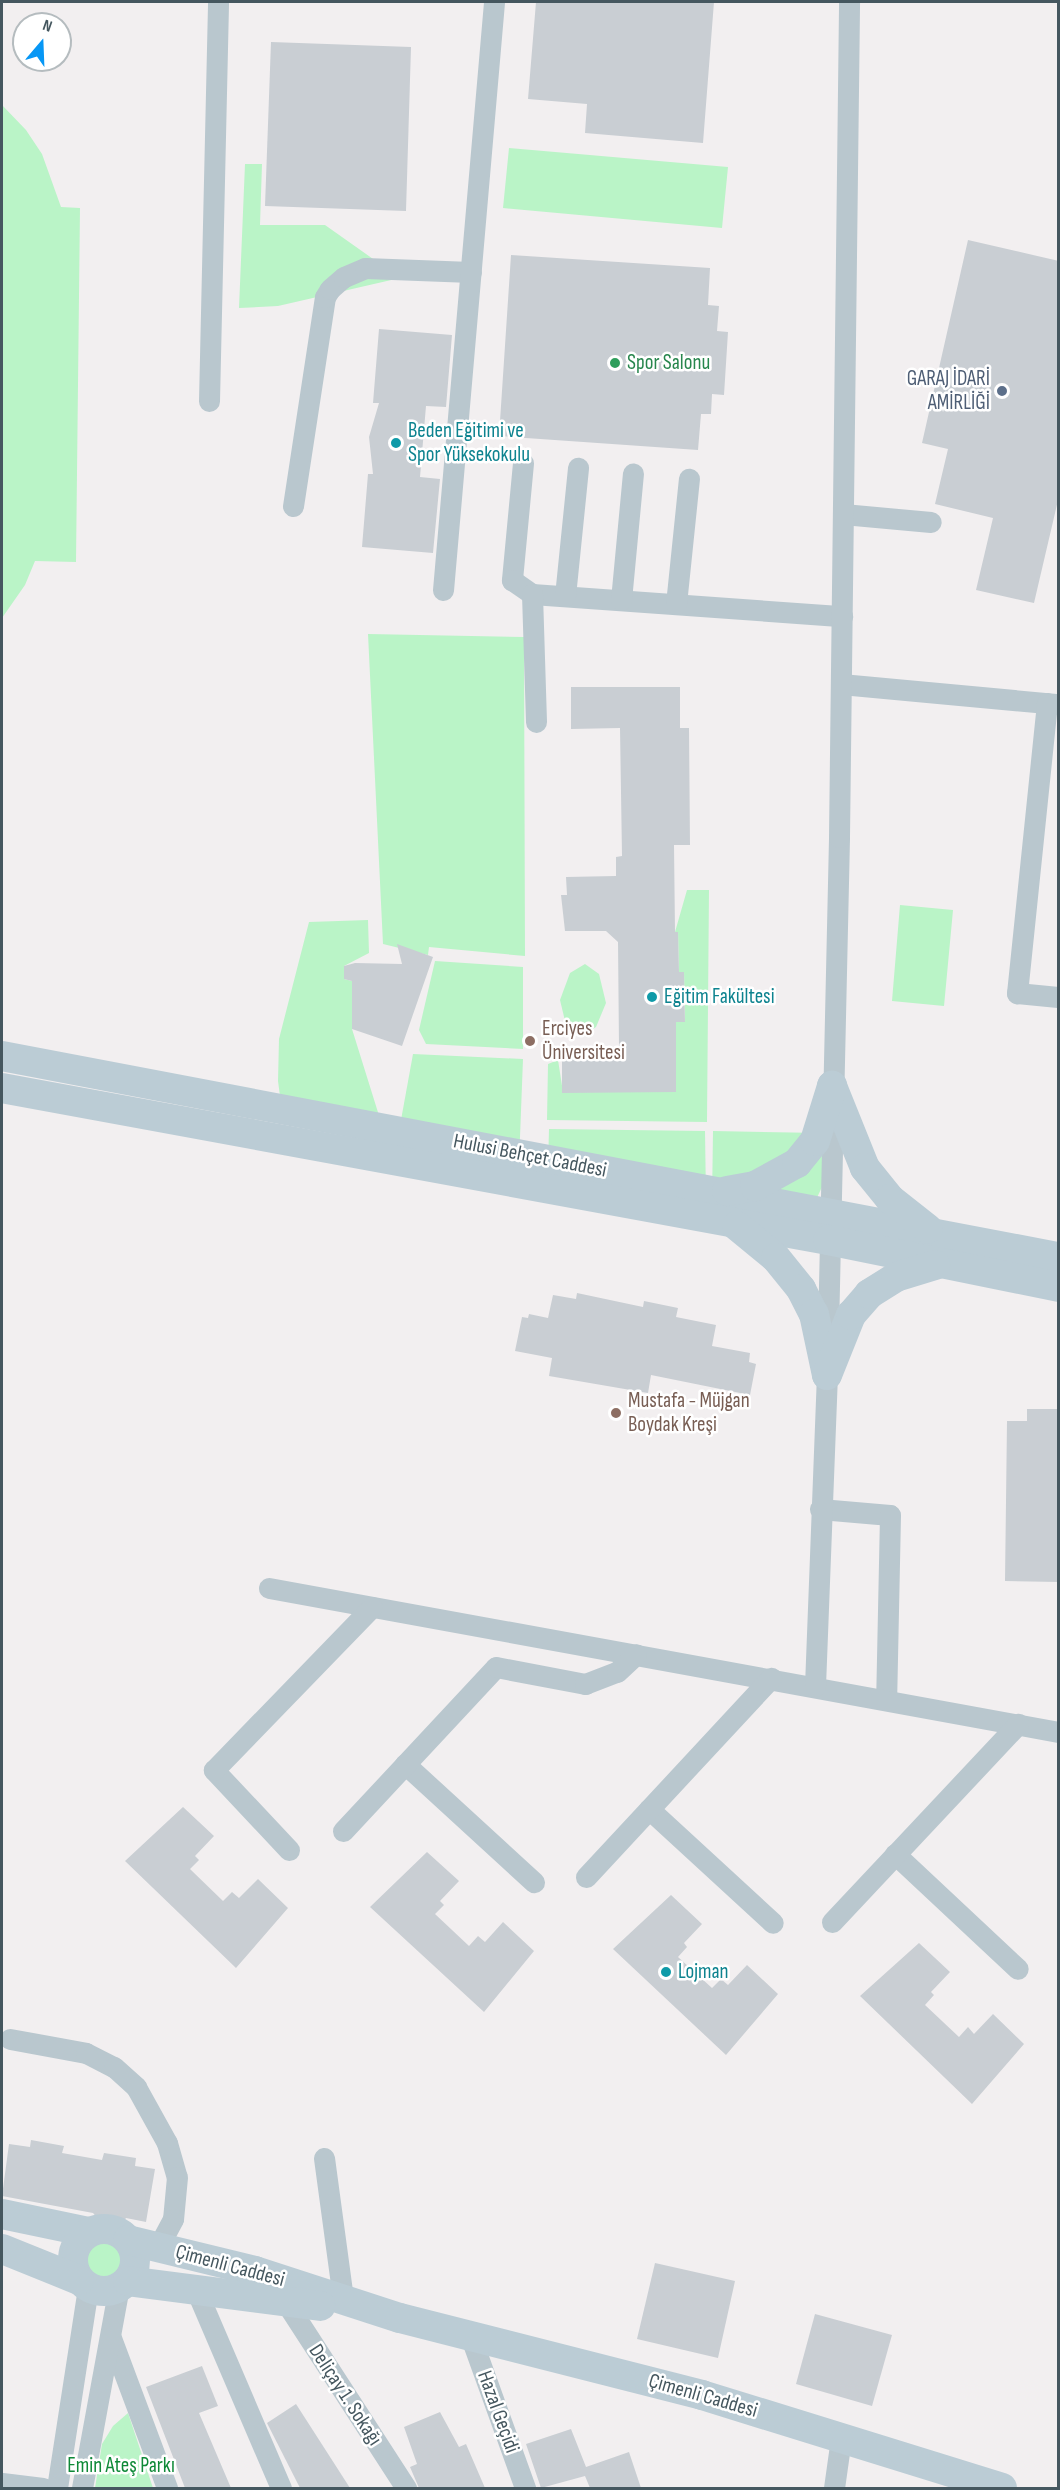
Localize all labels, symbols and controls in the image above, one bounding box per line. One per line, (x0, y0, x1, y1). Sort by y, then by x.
north arrow (12, 12, 72, 72)
text: N (40, 16, 54, 37)
place label: Spor Salonu (627, 350, 710, 376)
marker: Spor Salonu (608, 356, 622, 370)
place label: GARAJ İDARİ AMİRLİĞİ (907, 366, 990, 416)
marker: GARAJ İDARİ AMİRLİĞİ (995, 384, 1009, 398)
place label: Beden Eğitimi ve Spor Yüksekokulu (408, 418, 530, 468)
marker: Beden Eğitimi ve Spor Yüksekokulu (389, 436, 403, 450)
place label: Eğitim Fakültesi (664, 984, 775, 1010)
marker: Eğitim Fakültesi (645, 990, 659, 1004)
place label: Erciyes Üniversitesi (542, 1016, 625, 1066)
marker: Erciyes Üniversitesi (523, 1034, 537, 1048)
street label: Hulusi Behçet Caddesi (451, 1129, 609, 1183)
place label: Mustafa - Müjgan Boydak Kreşi (628, 1388, 750, 1438)
marker: Mustafa - Müjgan Boydak Kreşi (609, 1406, 623, 1420)
place label: Lojman (678, 1959, 729, 1985)
marker: Lojman (659, 1965, 673, 1979)
street label: Çimenli Caddesi (173, 2239, 287, 2293)
street label: Deliçay 1. Sokağı (303, 2340, 387, 2450)
street label: Hazal Geçidi (472, 2367, 524, 2457)
street label: Çimenli Caddesi (646, 2368, 760, 2424)
park label: Emin Ateş Parkı (67, 2453, 175, 2479)

